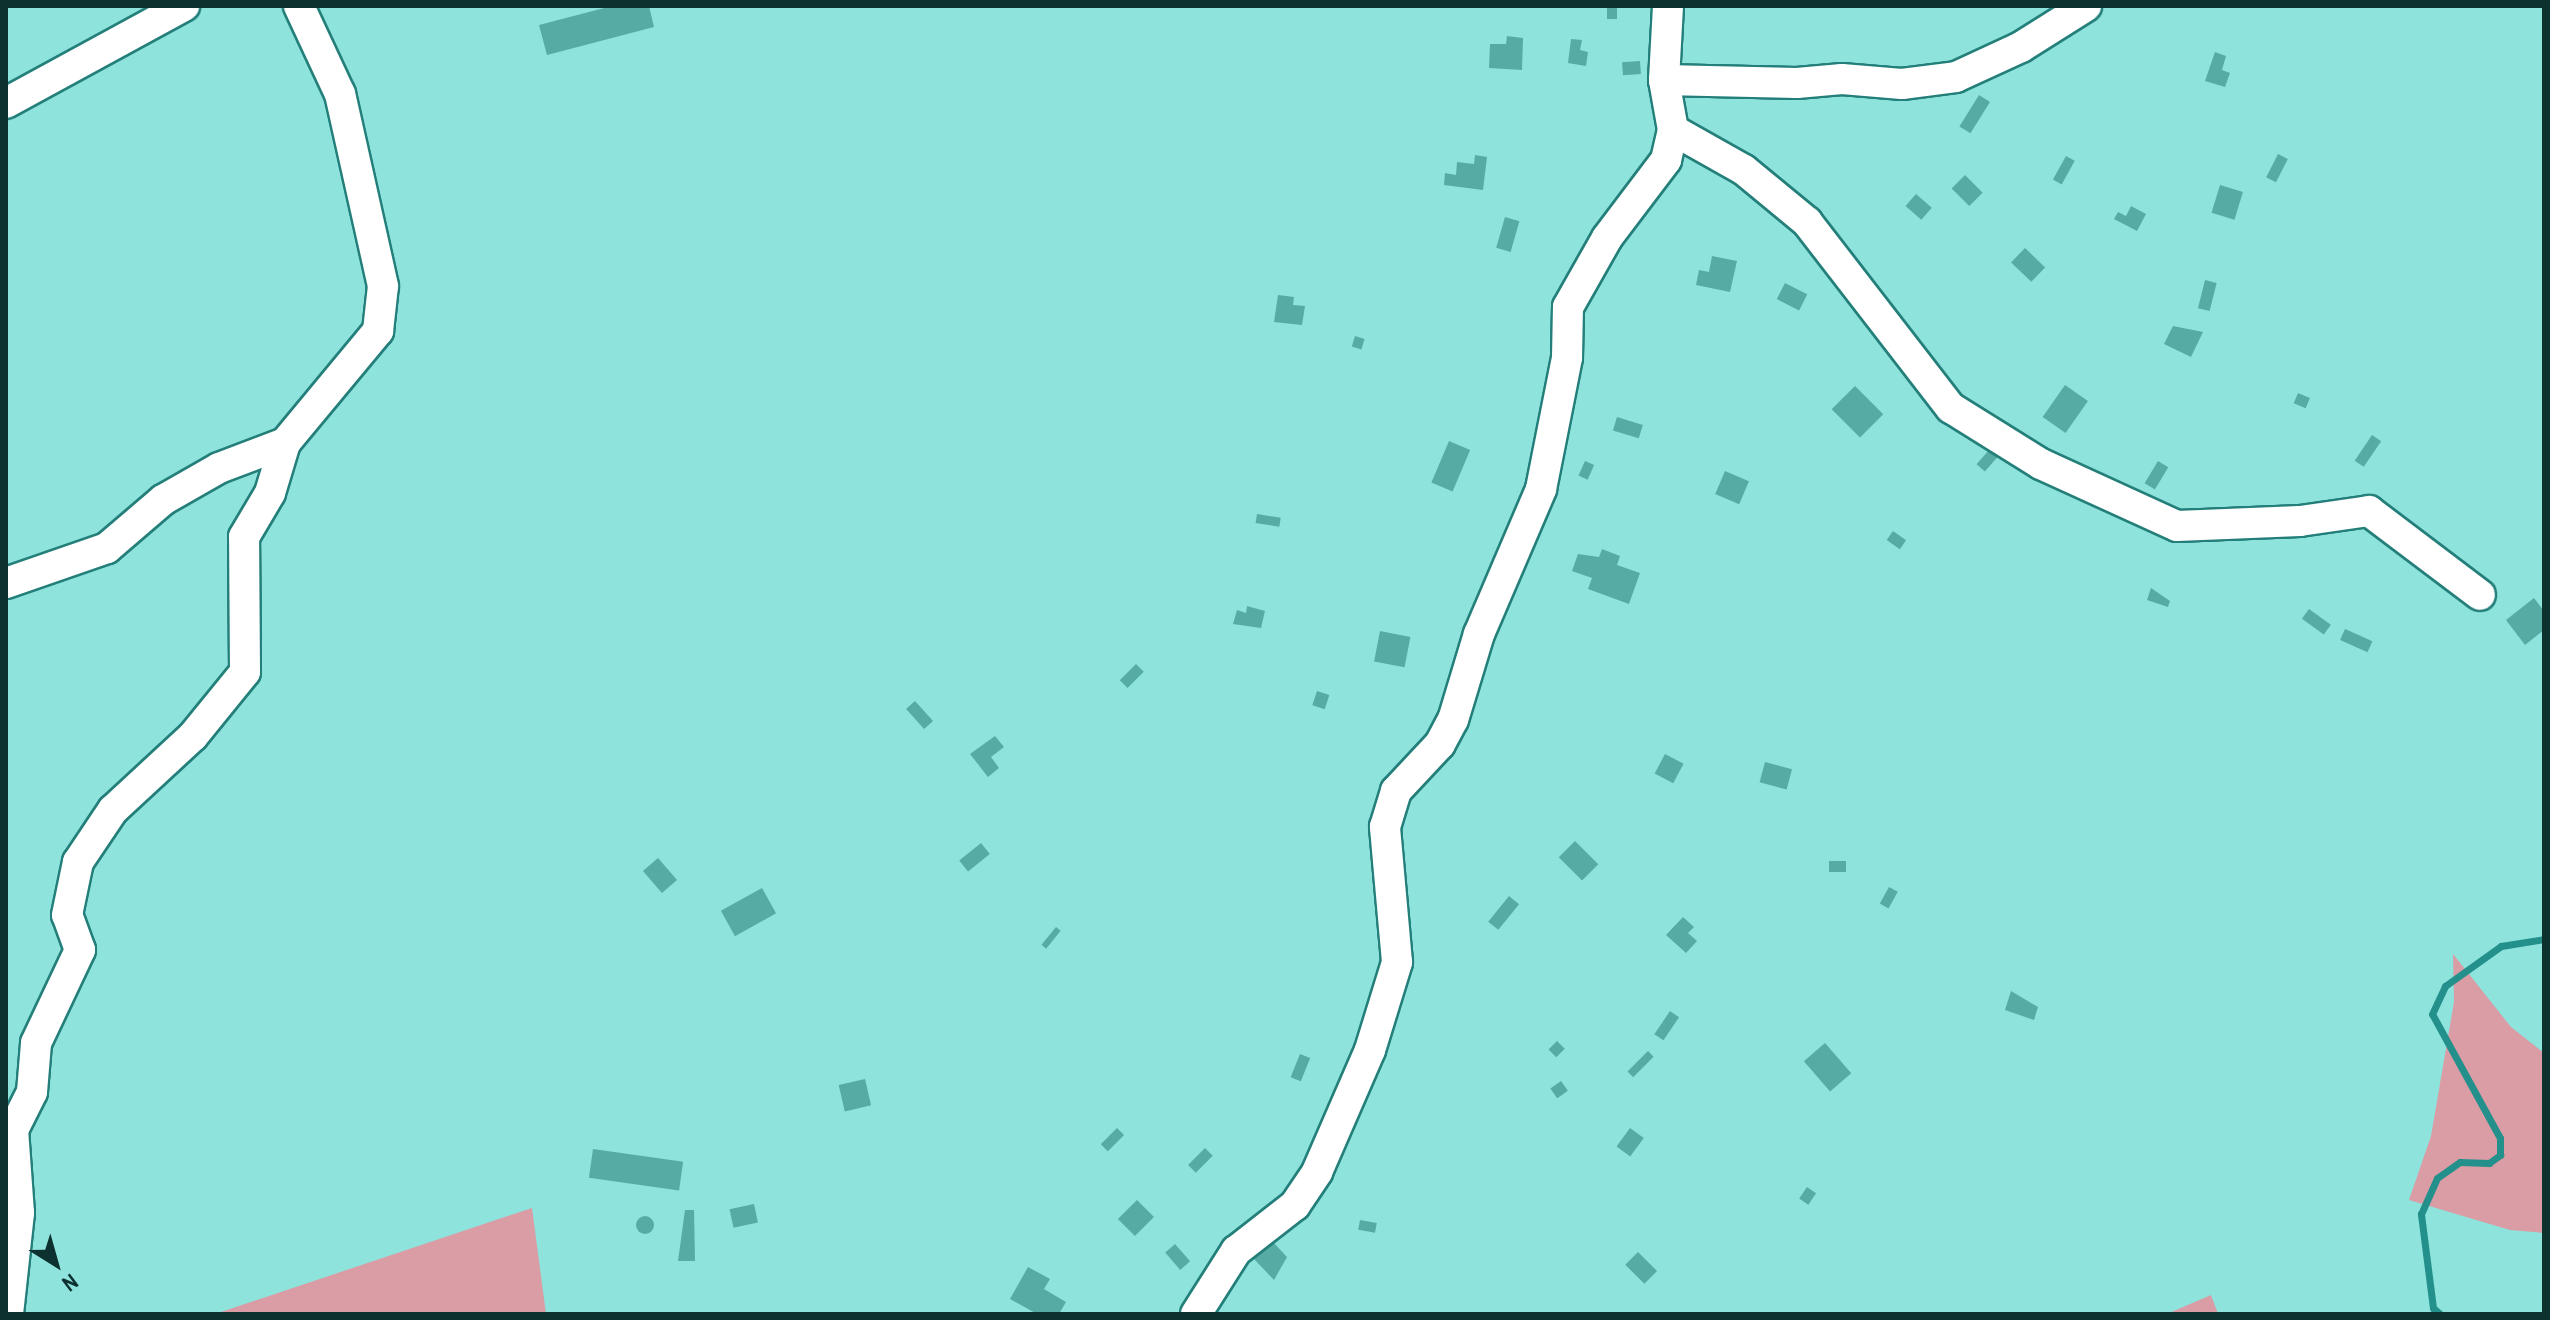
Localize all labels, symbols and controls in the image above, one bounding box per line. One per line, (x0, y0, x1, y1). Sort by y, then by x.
north arrow (16, 1224, 96, 1304)
text: N (56, 1267, 85, 1299)

